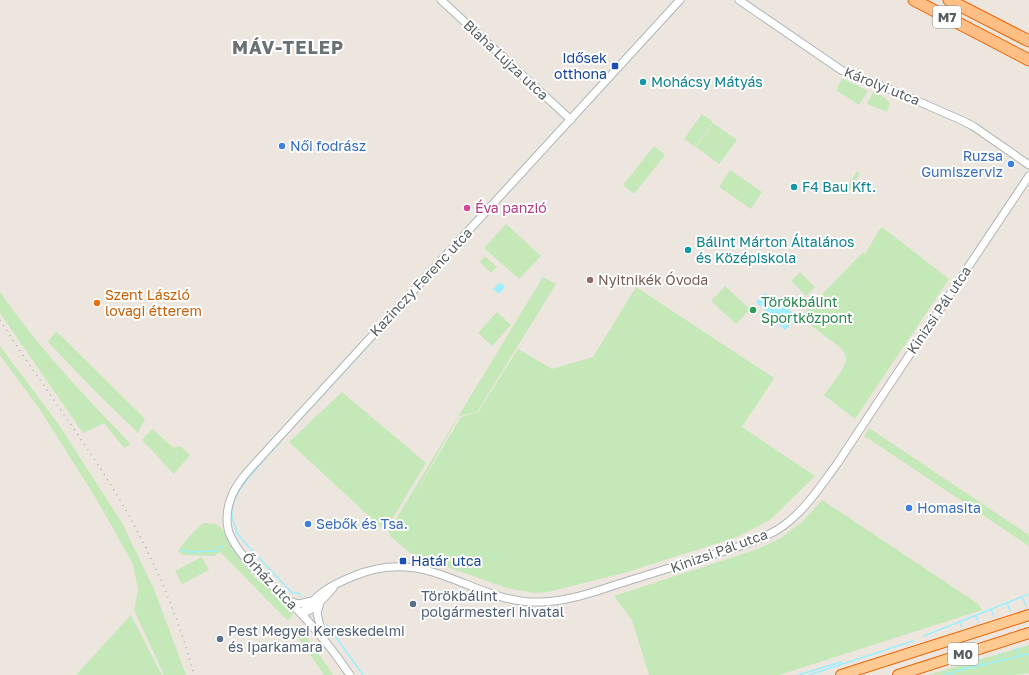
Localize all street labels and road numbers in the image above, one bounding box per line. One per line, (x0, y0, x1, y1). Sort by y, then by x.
road number: M7 (933, 6, 961, 28)
street label: Blaha Lujza utca (460, 16, 552, 103)
street label: Károlyi utca (842, 63, 922, 108)
street label: Kazinczy Ferenc utca (366, 224, 475, 339)
street label: Kinizsi Pál utca (903, 263, 974, 357)
street label: Kinizsi Pál utca (668, 525, 770, 576)
street label: Őrház utca (239, 549, 302, 613)
road number: M0 (948, 643, 978, 665)

